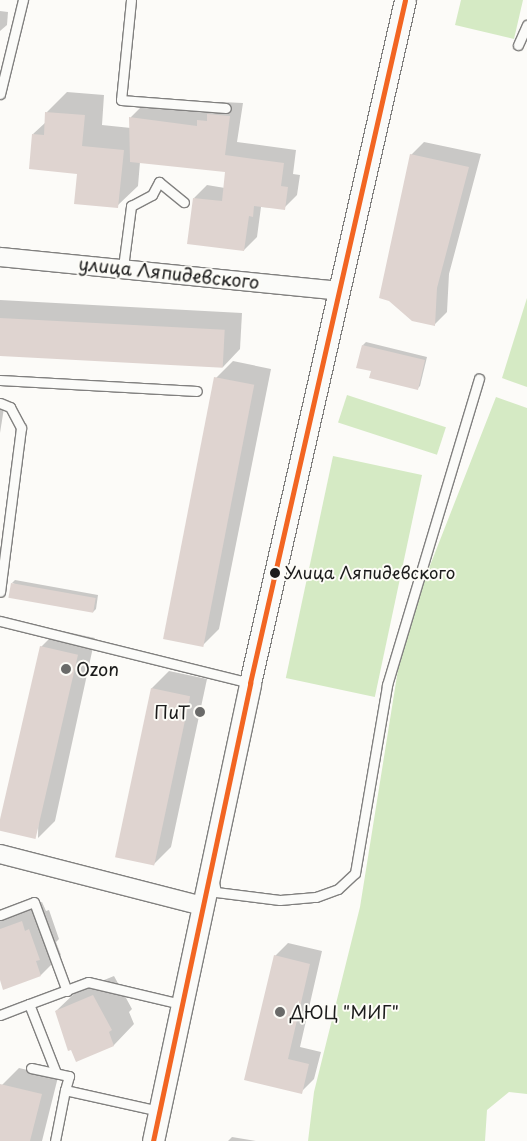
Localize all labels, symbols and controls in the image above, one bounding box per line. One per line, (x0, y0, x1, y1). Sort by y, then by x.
street label: улица Ляпидевского (77, 253, 261, 293)
place label: Улица Ляпидевского (284, 563, 457, 583)
marker: Улица Ляпидевского (270, 568, 280, 578)
place label: Ozon (76, 658, 119, 680)
marker: Ozon (60, 663, 72, 675)
place label: ПиТ (154, 701, 190, 723)
marker: ПиТ (194, 706, 206, 718)
place label: ДЮЦ "МИГ" (290, 1001, 400, 1023)
marker: ДЮЦ "МИГ" (274, 1006, 286, 1018)

